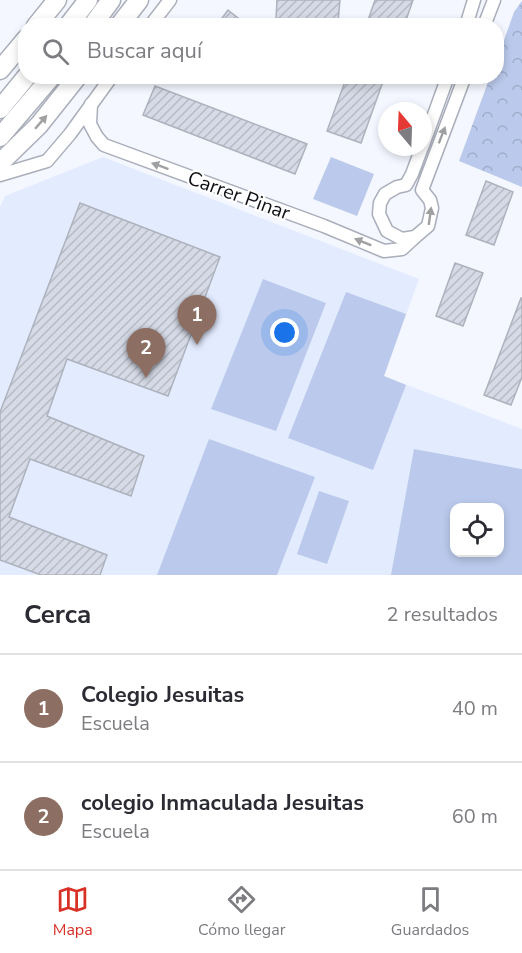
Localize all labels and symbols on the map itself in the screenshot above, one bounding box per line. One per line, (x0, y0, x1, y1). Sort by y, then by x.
north arrow (378, 102, 432, 156)
one-way arrow (34, 115, 47, 130)
one-way arrow (438, 126, 448, 144)
one-way arrow (151, 161, 169, 171)
street label: Carrer Pinar (184, 164, 294, 227)
one-way arrow (425, 206, 434, 225)
one-way arrow (353, 237, 371, 247)
pin: 1 (178, 296, 216, 345)
your location (270, 318, 299, 347)
pin: 2 (126, 328, 166, 378)

